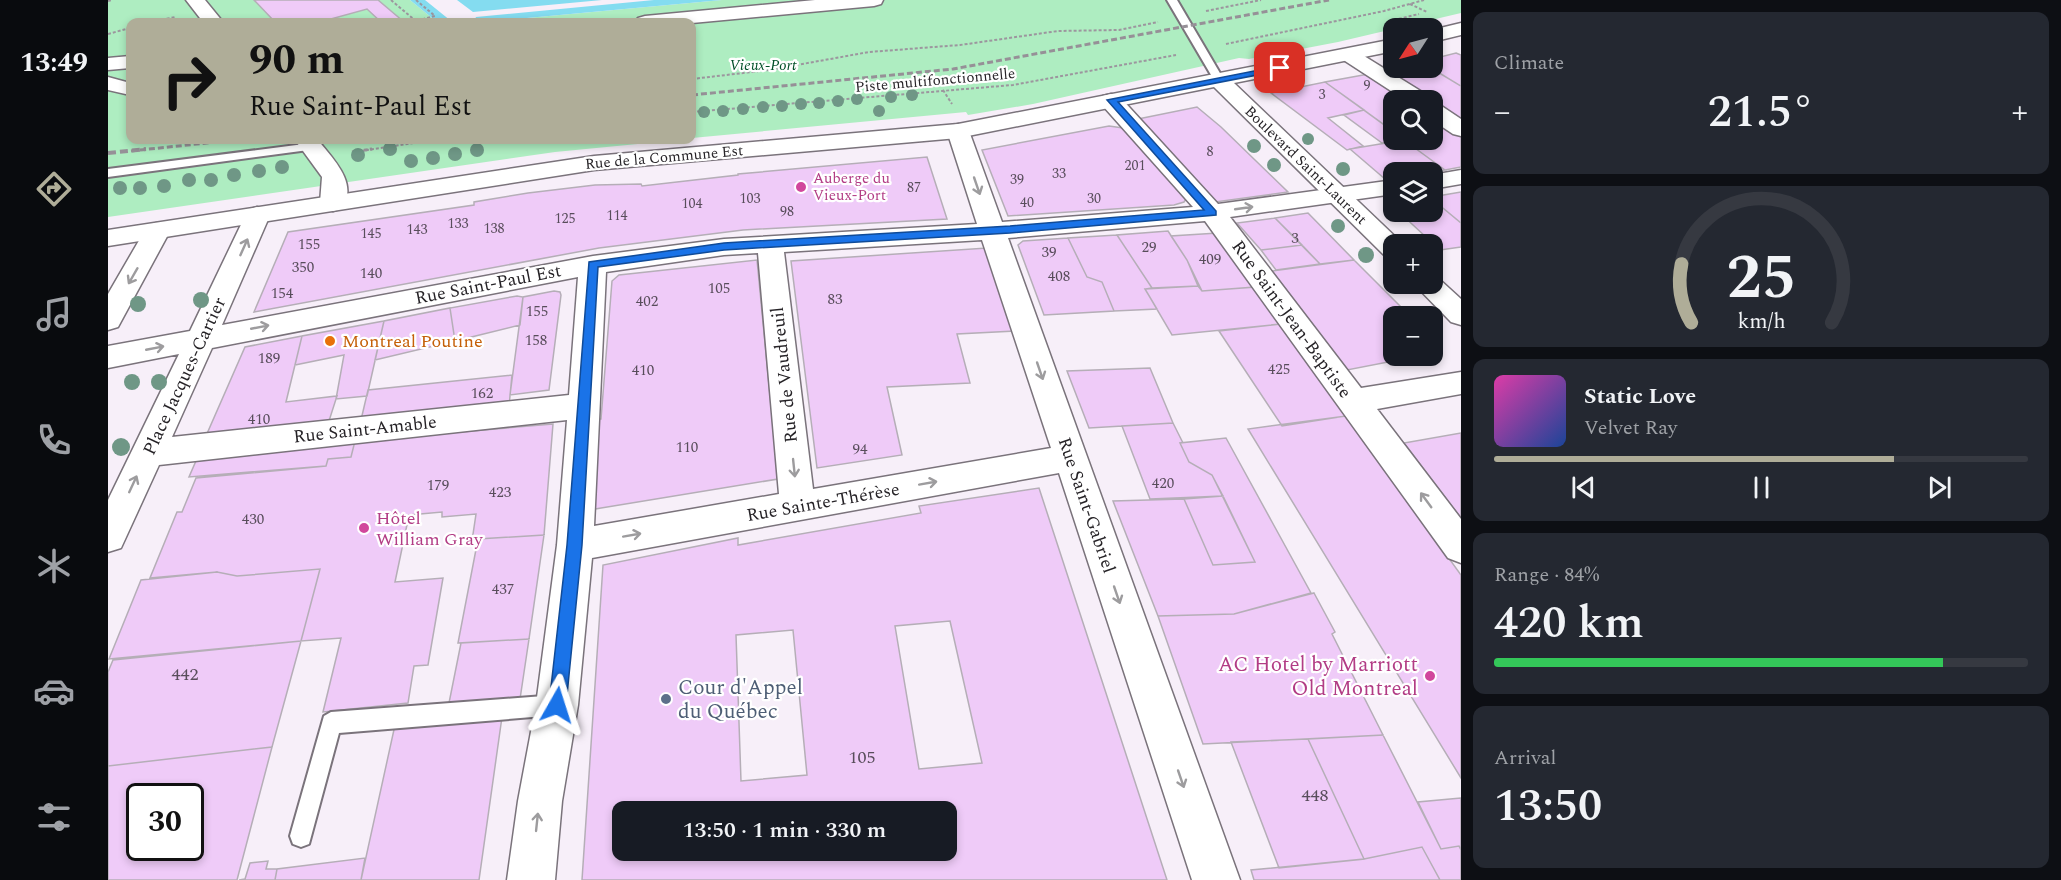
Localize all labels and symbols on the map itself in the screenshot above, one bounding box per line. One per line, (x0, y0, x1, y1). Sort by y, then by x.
north arrow (1383, 18, 1443, 78)
pin (1254, 42, 1305, 93)
park label: Vieux-Port (729, 54, 797, 77)
street label: Piste multifonctionnelle (854, 62, 1016, 99)
house number: 9 (1364, 75, 1371, 96)
house number: 3 (1319, 84, 1326, 105)
street label: Boulevard Saint-Laurent (1239, 100, 1372, 230)
street label: Rue de la Commune Est (584, 139, 744, 176)
house number: 8 (1207, 141, 1214, 162)
house number: 201 (1125, 155, 1146, 176)
house number: 33 (1052, 163, 1066, 184)
place label: Auberge du Vieux-Port (813, 167, 890, 207)
house number: 39 (1010, 169, 1024, 190)
one-way arrow (973, 176, 984, 195)
house number: 87 (907, 177, 921, 198)
marker: Auberge du Vieux-Port (794, 180, 808, 194)
house number: 103 (740, 188, 761, 209)
house number: 30 (1087, 188, 1101, 209)
house number: 40 (1020, 192, 1034, 213)
house number: 104 (682, 193, 703, 214)
house number: 98 (780, 201, 794, 222)
one-way arrow (1234, 203, 1254, 214)
house number: 114 (607, 205, 628, 226)
house number: 125 (555, 208, 576, 229)
house number: 133 (448, 213, 469, 234)
house number: 138 (484, 218, 505, 239)
house number: 143 (407, 219, 428, 240)
house number: 145 (361, 223, 382, 244)
house number: 3 (1291, 227, 1299, 250)
house number: 155 (298, 233, 320, 256)
street label: Rue Saint-Jean-Baptiste (1225, 235, 1358, 404)
house number: 29 (1141, 236, 1157, 259)
one-way arrow (239, 238, 250, 257)
house number: 39 (1041, 241, 1057, 264)
house number: 409 (1199, 248, 1221, 271)
house number: 350 (292, 256, 314, 279)
street label: Rue Saint-Paul Est (413, 257, 563, 312)
house number: 140 (360, 262, 382, 285)
house number: 408 (1048, 265, 1070, 288)
one-way arrow (127, 267, 139, 284)
house number: 105 (708, 277, 730, 300)
house number: 154 (271, 282, 294, 305)
house number: 83 (827, 288, 843, 311)
house number: 402 (636, 290, 658, 313)
street label: Place Jacques-Cartier (136, 293, 233, 460)
house number: 155 (526, 300, 548, 323)
street label: Rue de Vaudreuil (764, 306, 805, 444)
one-way arrow (250, 321, 269, 332)
place label: Montreal Poutine (342, 328, 483, 355)
house number: 158 (525, 329, 547, 352)
marker: Montreal Poutine (323, 334, 337, 348)
one-way arrow (145, 342, 165, 353)
house number: 189 (258, 347, 280, 370)
house number: 425 (1268, 358, 1290, 381)
house number: 410 (632, 359, 654, 382)
one-way arrow (1036, 361, 1047, 380)
house number: 162 (471, 382, 493, 405)
house number: 410 (248, 408, 270, 431)
street label: Rue Saint-Amable (292, 409, 438, 450)
street label: Rue Saint-Gabriel (1051, 434, 1122, 577)
house number: 110 (676, 436, 698, 459)
house number: 94 (852, 438, 868, 461)
one-way arrow (788, 458, 799, 478)
house number: 420 (1152, 472, 1174, 495)
house number: 179 (427, 474, 449, 497)
one-way arrow (127, 475, 139, 493)
street label: Rue Sainte-Thérèse (744, 476, 902, 529)
one-way arrow (917, 477, 937, 488)
house number: 423 (489, 481, 512, 504)
one-way arrow (1420, 493, 1432, 509)
place label: Hôtel William Gray (376, 505, 484, 553)
house number: 430 (242, 508, 264, 531)
marker: Hôtel William Gray (357, 521, 371, 535)
one-way arrow (622, 530, 642, 541)
house number: 437 (492, 578, 514, 601)
one-way arrow (1113, 585, 1124, 604)
place label: AC Hotel by Marriott Old Montreal (1218, 649, 1418, 705)
house number: 442 (172, 661, 199, 688)
marker: AC Hotel by Marriott Old Montreal (1423, 669, 1437, 683)
place label: Cour d'Appel du Québec (678, 672, 803, 728)
position arrow (525, 673, 589, 737)
marker: Cour d'Appel du Québec (659, 692, 673, 706)
house number: 105 (849, 744, 876, 771)
one-way arrow (1176, 769, 1187, 788)
house number: 448 (1302, 782, 1329, 809)
speed limit sign: 30 (126, 783, 204, 861)
one-way arrow (532, 812, 543, 832)

